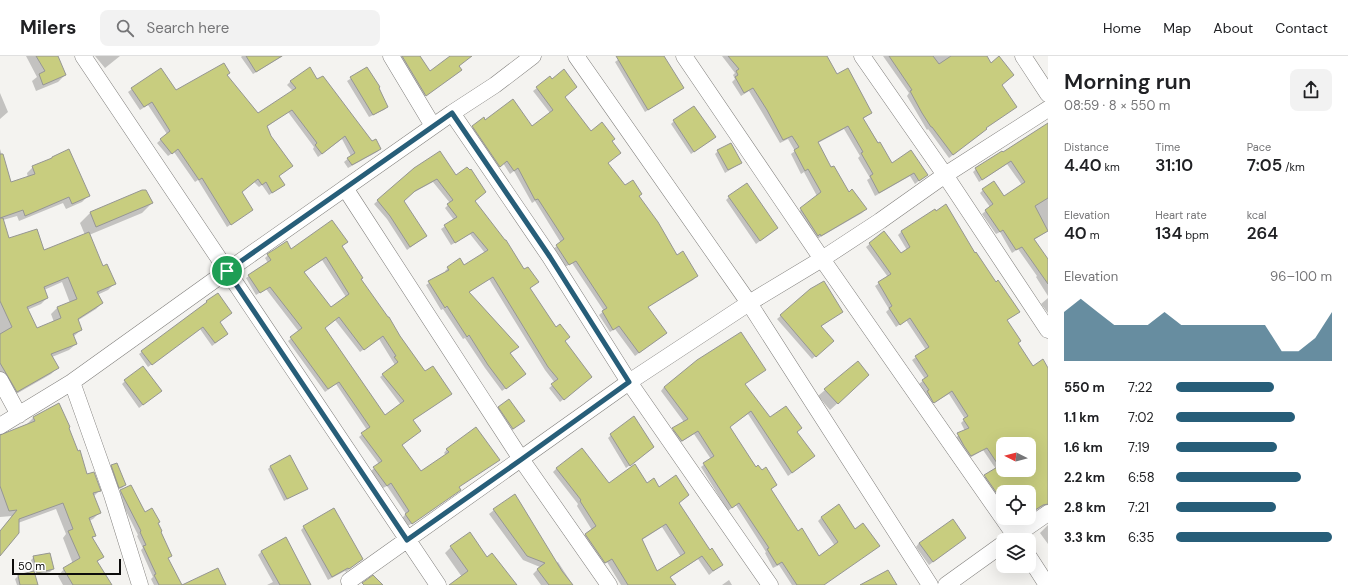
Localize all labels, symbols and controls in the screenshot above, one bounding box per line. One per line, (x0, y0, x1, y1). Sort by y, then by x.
search box (100, 10, 380, 46)
text: Milers (20, 15, 76, 40)
icon: search (114, 17, 136, 39)
text: Search here (146, 18, 229, 38)
text: Home (1103, 19, 1141, 37)
text: Map (1163, 19, 1191, 37)
text: About (1213, 19, 1253, 37)
text: Contact (1275, 19, 1328, 37)
text: Morning run (1064, 67, 1191, 96)
button: share (1290, 69, 1332, 111)
text: 08:59 · 8 × 550 m (1064, 97, 1170, 114)
text: Distance (1064, 140, 1109, 154)
text: Time (1155, 140, 1180, 154)
text: Pace (1247, 140, 1271, 154)
text: 4.40 (1064, 154, 1102, 176)
text: 31:10 (1155, 154, 1193, 176)
text: 7:05 (1247, 154, 1282, 176)
text: km (1102, 160, 1120, 174)
text: /km (1282, 160, 1305, 174)
text: Elevation (1064, 208, 1110, 222)
text: Heart rate (1155, 208, 1207, 222)
text: kcal (1247, 208, 1267, 222)
text: 40 (1064, 222, 1087, 244)
text: 134 (1155, 222, 1182, 244)
text: 264 (1247, 222, 1278, 244)
text: m (1087, 228, 1099, 242)
text: bpm (1182, 228, 1209, 242)
pin (210, 254, 244, 288)
icon: arrive (216, 260, 238, 282)
text: Elevation (1064, 268, 1118, 285)
text: 96–100 m (1270, 268, 1332, 285)
text: 550 m (1064, 379, 1105, 396)
text: 7:22 (1128, 379, 1153, 396)
text: 1.1 km (1064, 409, 1099, 426)
text: 7:02 (1128, 409, 1154, 426)
north arrow (996, 437, 1036, 477)
map controls (996, 437, 1036, 573)
text: 1.6 km (1064, 439, 1103, 456)
text: 7:19 (1128, 439, 1150, 456)
text: 2.2 km (1064, 469, 1105, 486)
text: 6:58 (1128, 469, 1155, 486)
button: locate (996, 485, 1036, 525)
text: 2.8 km (1064, 499, 1106, 516)
text: 7:21 (1128, 499, 1149, 516)
text: 3.3 km (1064, 529, 1106, 546)
text: 6:35 (1128, 529, 1154, 546)
button: layers (996, 533, 1036, 573)
scale bar (12, 557, 121, 576)
text: 50 m (18, 559, 45, 573)

